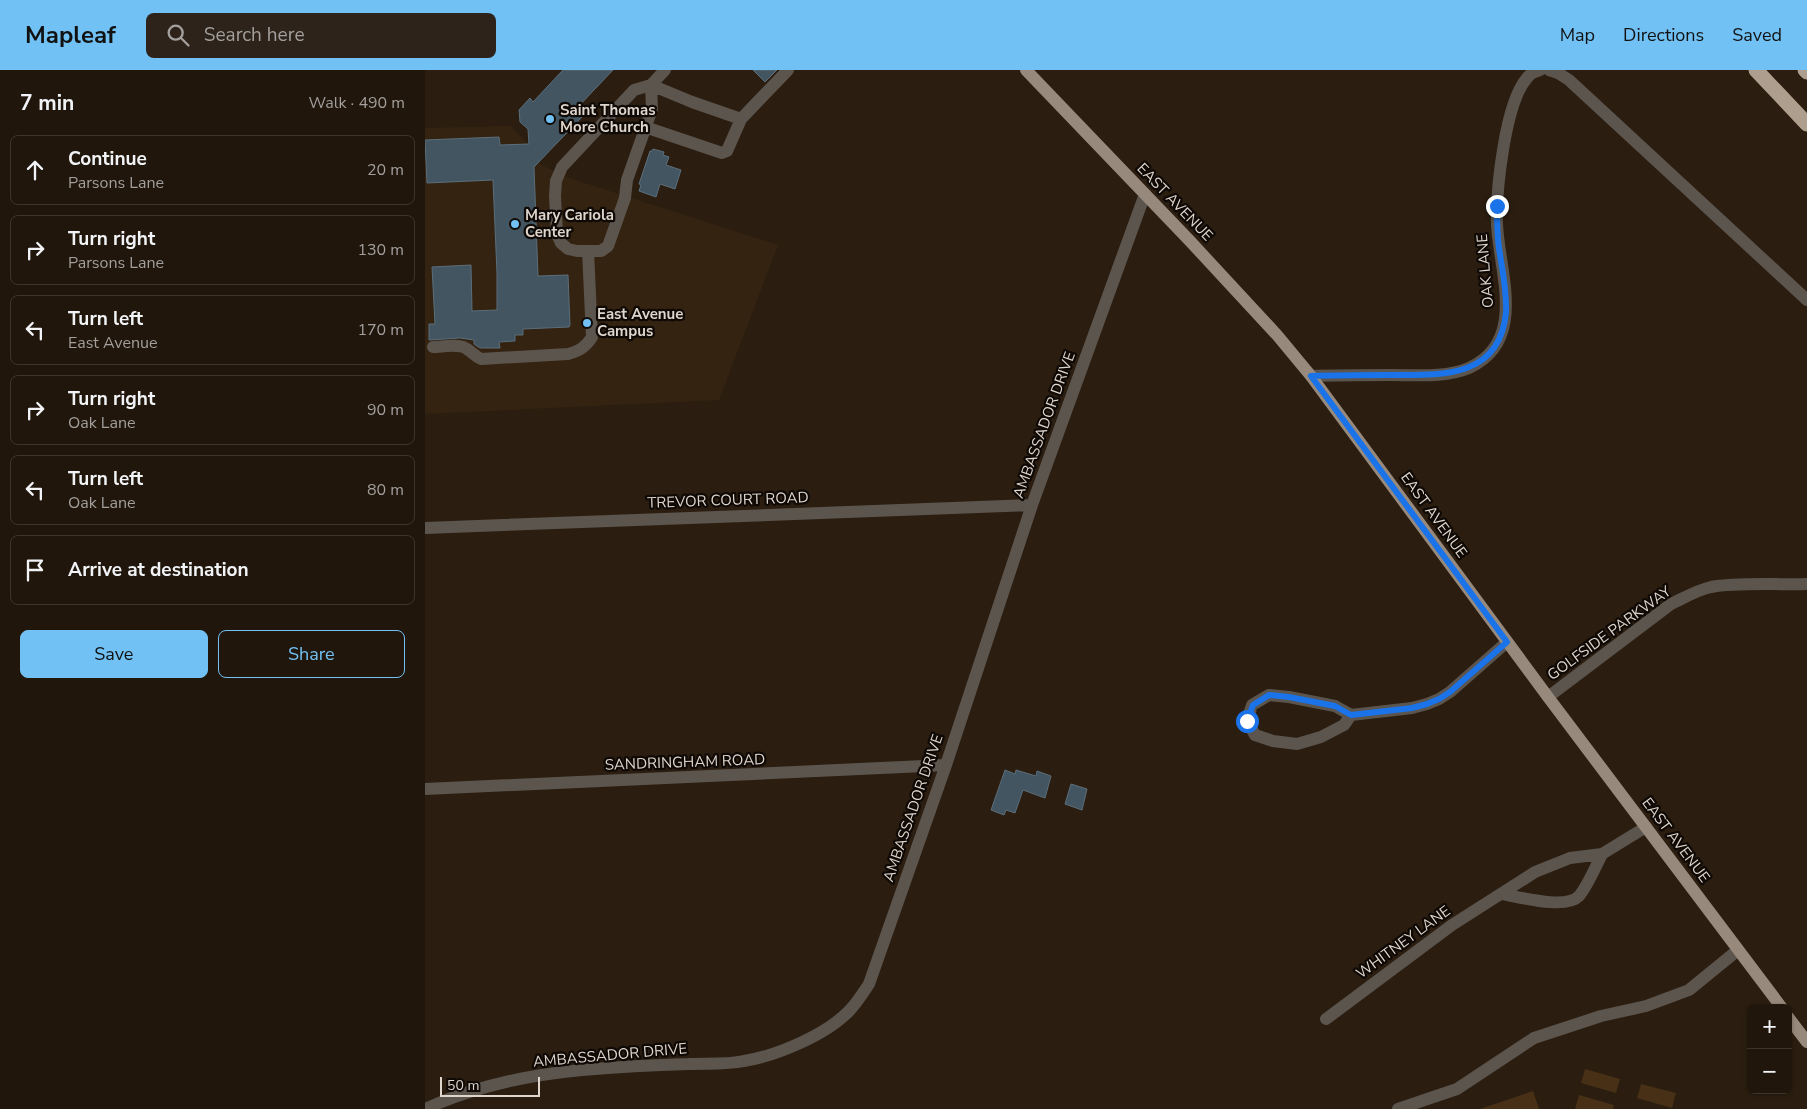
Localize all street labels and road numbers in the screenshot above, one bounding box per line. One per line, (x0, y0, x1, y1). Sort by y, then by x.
street label: EAST AVENUE (1133, 159, 1217, 245)
street label: OAK LANE (1472, 233, 1498, 309)
street label: AMBASSADOR DRIVE (1008, 349, 1080, 501)
street label: EAST AVENUE (1396, 468, 1472, 562)
street label: TREVOR COURT ROAD (647, 487, 809, 513)
street label: GOLFSIDE PARKWAY (1543, 581, 1676, 685)
street label: AMBASSADOR DRIVE (878, 732, 948, 884)
street label: SANDRINGHAM ROAD (604, 749, 766, 775)
street label: EAST AVENUE (1638, 794, 1714, 886)
street label: WHITNEY LANE (1352, 901, 1454, 983)
street label: AMBASSADOR DRIVE (532, 1038, 688, 1072)

